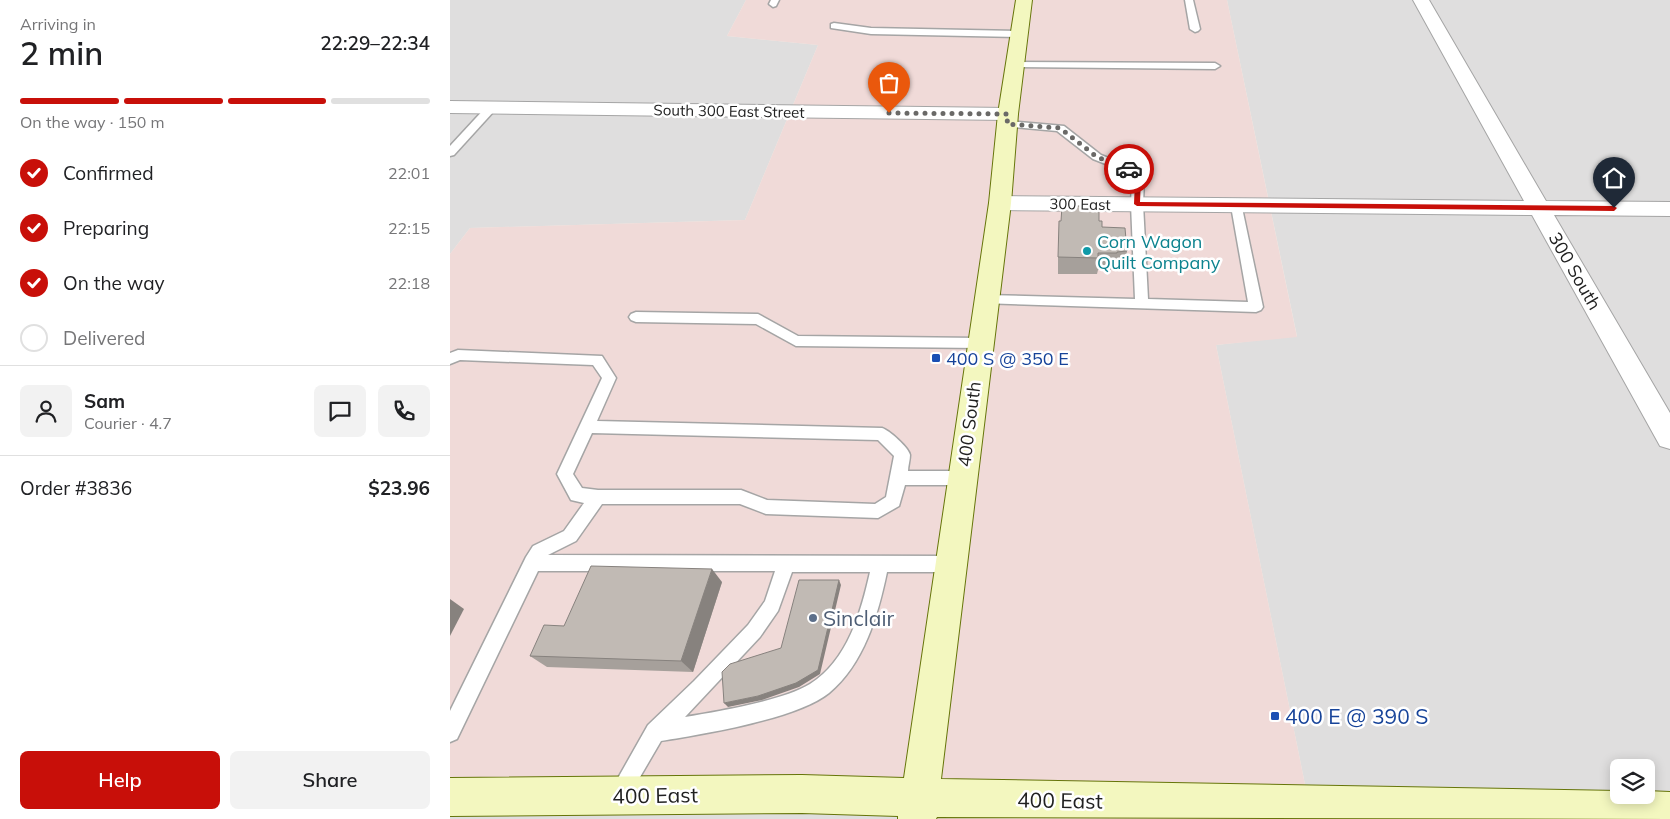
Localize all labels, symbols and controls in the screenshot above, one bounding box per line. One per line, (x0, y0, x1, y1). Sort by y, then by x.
text: Arriving in (20, 14, 96, 34)
text: 22:29–22:34 (320, 31, 430, 55)
text: 2 min (20, 33, 103, 73)
pin (868, 62, 910, 113)
icon: bag (875, 69, 903, 97)
street label: South 300 East Street (653, 100, 805, 122)
text: On the way · 150 m (20, 112, 165, 132)
courier (1104, 144, 1154, 194)
icon: car (1115, 155, 1143, 183)
pin (1593, 157, 1635, 208)
icon: check (20, 159, 48, 187)
text: Confirmed (63, 161, 154, 185)
text: 22:01 (388, 163, 430, 183)
icon: home (1600, 164, 1628, 192)
street label: 300 East (1049, 194, 1111, 214)
icon: check (20, 214, 48, 242)
text: Preparing (63, 216, 149, 240)
text: 22:15 (388, 218, 430, 238)
street label: 300 South (1544, 228, 1606, 314)
place label: Corn Wagon Quilt Company (1097, 230, 1221, 274)
marker: Corn Wagon Quilt Company (1081, 245, 1093, 257)
icon: check (20, 269, 48, 297)
text: On the way (63, 271, 165, 295)
text: 22:18 (388, 273, 430, 293)
text: Delivered (63, 326, 145, 350)
place label: 400 S @ 350 E (946, 347, 1069, 370)
marker: 400 S @ 350 E (930, 352, 942, 364)
street label: 400 South (952, 380, 986, 468)
button: person (20, 385, 72, 437)
button: chat (314, 385, 366, 437)
button: phone (378, 385, 430, 437)
text: Sam (84, 389, 125, 413)
text: Courier · 4.7 (84, 413, 172, 433)
text: Order #3836 (20, 476, 132, 500)
text: $23.96 (368, 476, 430, 500)
place label: Sinclair (823, 605, 894, 631)
marker: Sinclair (807, 612, 819, 624)
place label: 400 E @ 390 S (1285, 703, 1428, 729)
marker: 400 E @ 390 S (1269, 710, 1281, 722)
button: Help (20, 751, 220, 809)
button: Share (230, 751, 430, 809)
map controls (1610, 759, 1655, 804)
button: layers (1610, 759, 1655, 804)
street label: 400 East (612, 781, 698, 809)
street label: 400 East (1017, 786, 1103, 814)

